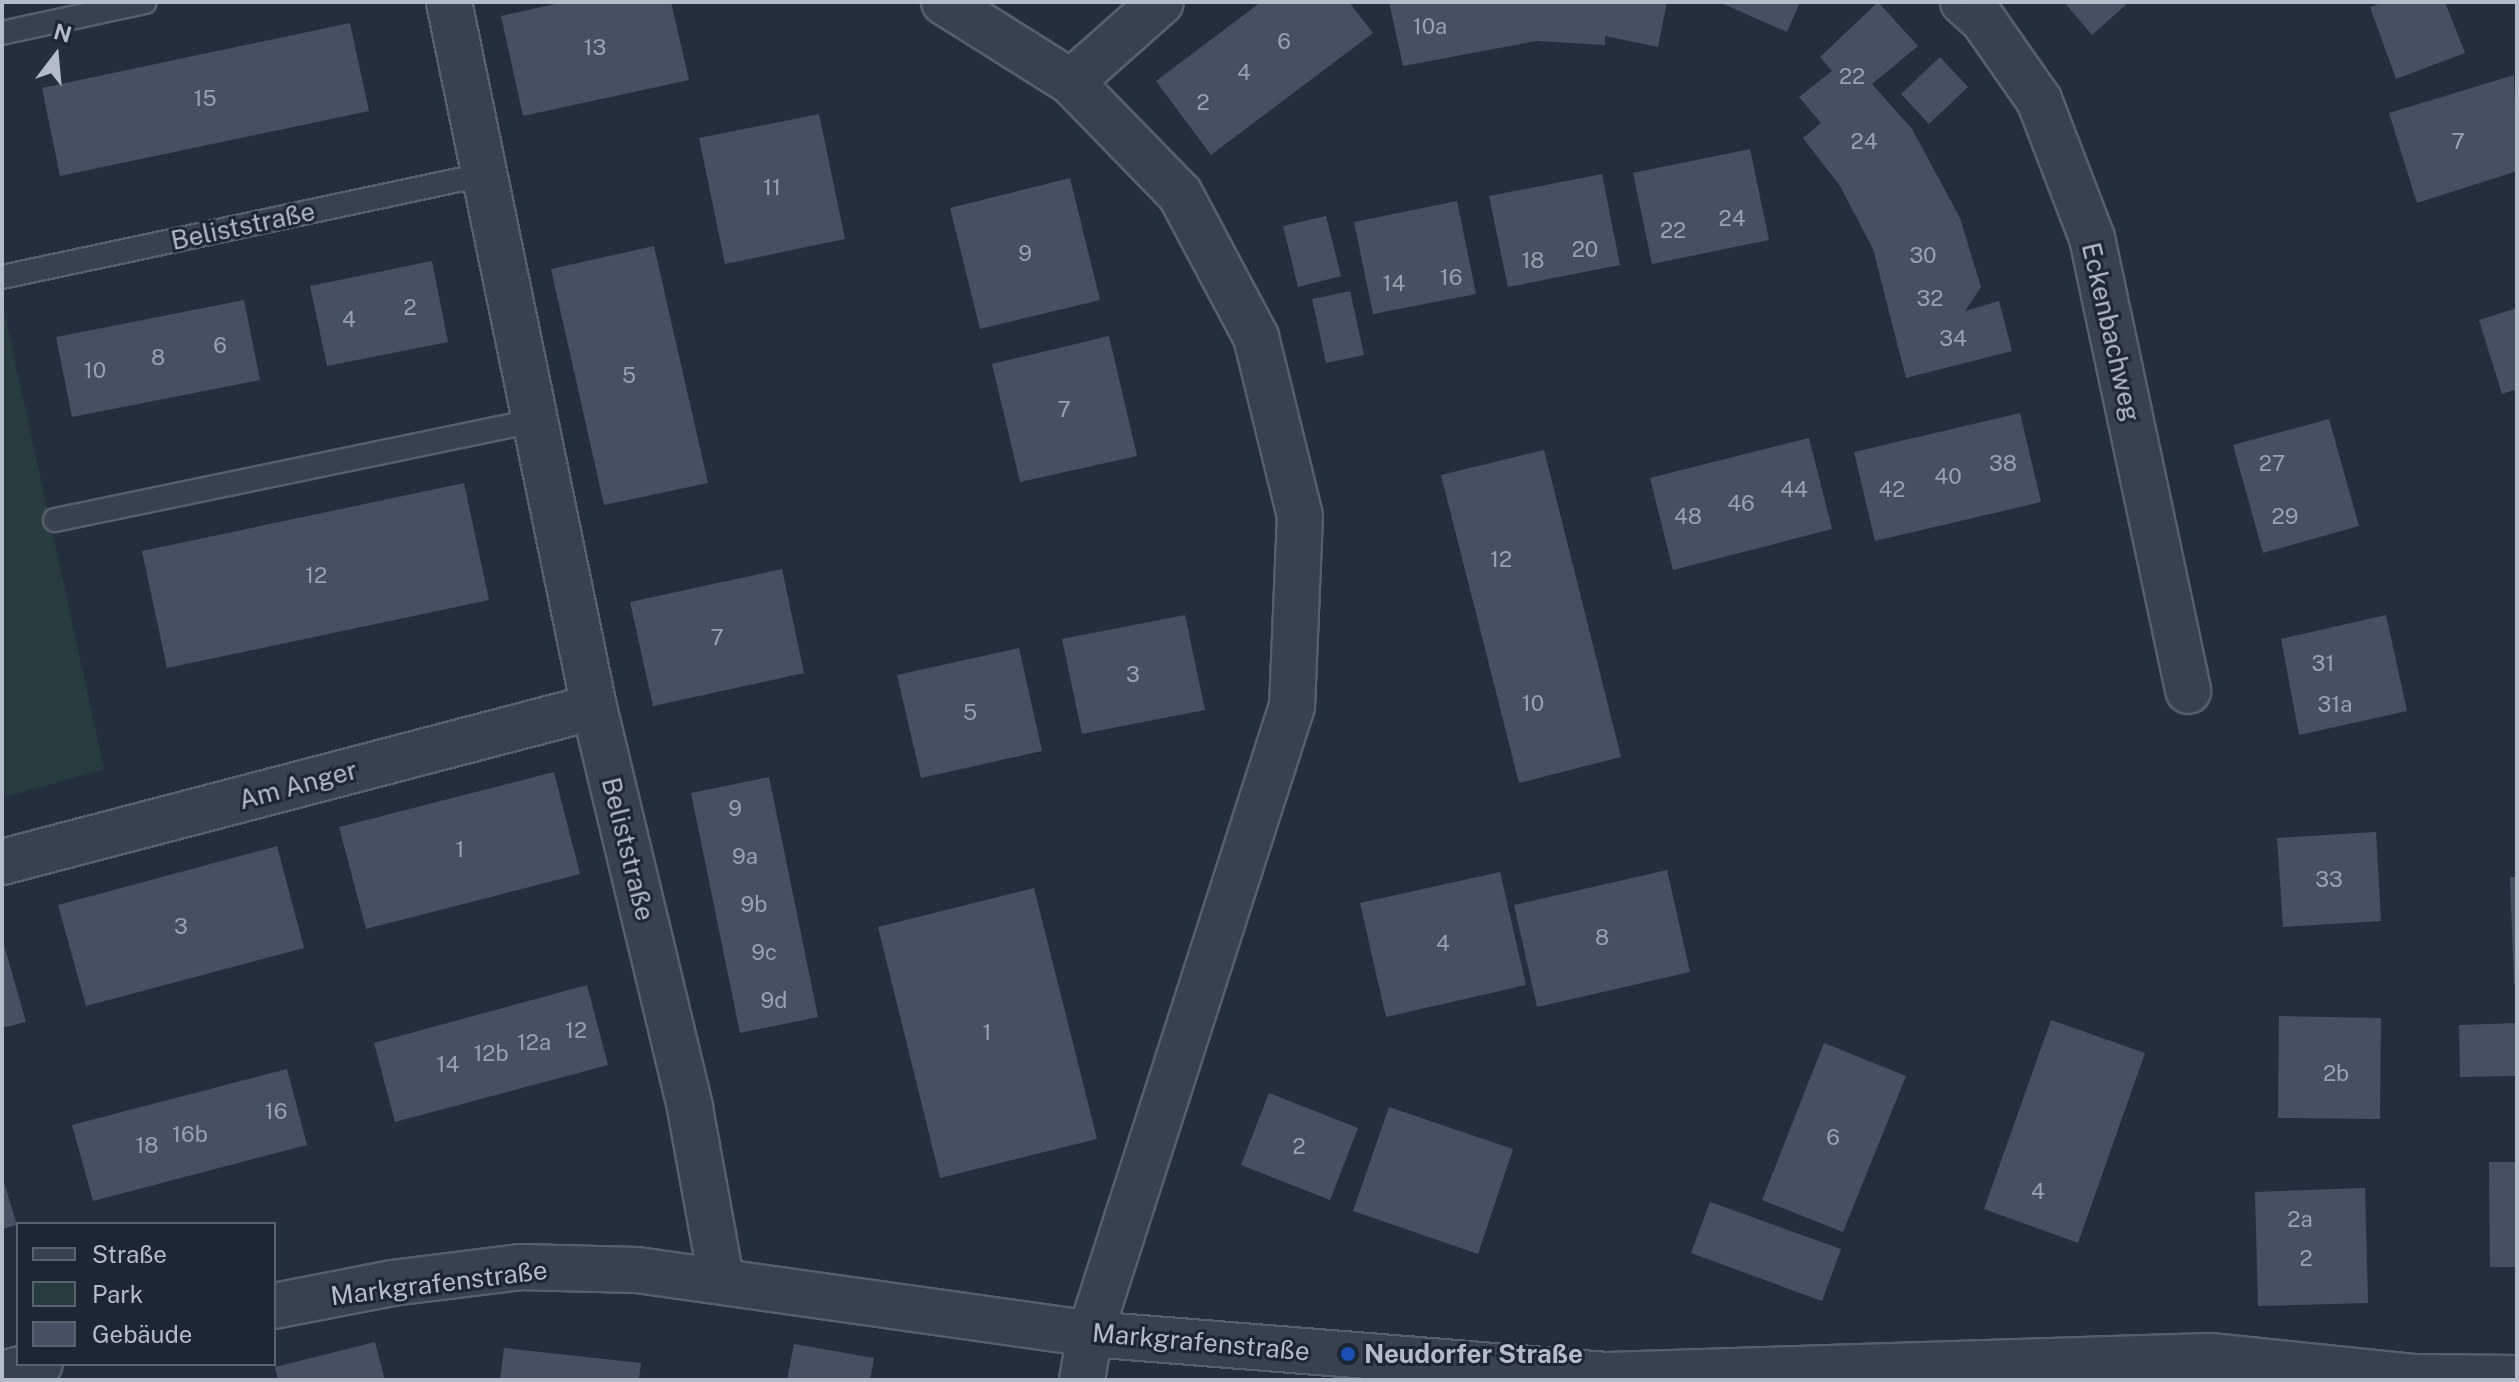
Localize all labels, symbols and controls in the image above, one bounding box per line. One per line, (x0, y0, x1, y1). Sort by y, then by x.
house number: 10a (1413, 14, 1447, 40)
north arrow (16, 16, 96, 96)
text: N (51, 18, 74, 48)
house number: 6 (1277, 29, 1291, 55)
house number: 13 (584, 35, 606, 61)
house number: 4 (1237, 60, 1251, 86)
house number: 22 (1839, 64, 1865, 90)
house number: 15 (193, 86, 217, 112)
house number: 2 (1196, 90, 1210, 116)
house number: 24 (1851, 129, 1877, 155)
house number: 7 (2451, 129, 2465, 155)
house number: 11 (763, 175, 781, 201)
street label: Beliststraße (168, 196, 318, 256)
house number: 24 (1719, 206, 1745, 232)
house number: 22 (1660, 218, 1686, 244)
house number: 20 (1572, 237, 1598, 263)
street label: Eckenbachweg (2075, 239, 2147, 425)
house number: 9 (1018, 241, 1032, 267)
house number: 30 (1909, 243, 1937, 269)
house number: 18 (1521, 248, 1545, 274)
house number: 16 (1440, 265, 1462, 291)
house number: 14 (1383, 271, 1405, 297)
house number: 32 (1917, 286, 1943, 312)
house number: 2 (403, 295, 417, 321)
house number: 4 (342, 307, 356, 333)
house number: 34 (1939, 326, 1967, 352)
house number: 6 (213, 333, 227, 359)
house number: 8 (151, 345, 165, 371)
house number: 10 (84, 358, 106, 384)
house number: 5 (622, 363, 636, 389)
house number: 7 (1057, 397, 1071, 423)
house number: 38 (1989, 451, 2017, 477)
house number: 27 (2259, 451, 2285, 477)
house number: 40 (1934, 464, 1962, 490)
house number: 44 (1780, 477, 1808, 503)
house number: 42 (1879, 477, 1905, 503)
house number: 46 (1727, 491, 1755, 517)
house number: 48 (1674, 504, 1702, 530)
house number: 29 (2272, 504, 2298, 530)
house number: 12 (1490, 547, 1512, 573)
house number: 12 (305, 563, 327, 589)
house number: 7 (710, 625, 724, 651)
house number: 31 (2312, 651, 2334, 677)
house number: 3 (1126, 662, 1140, 688)
house number: 10 (1522, 691, 1544, 717)
house number: 31a (2318, 692, 2352, 718)
house number: 5 (963, 700, 977, 726)
street label: Am Anger (235, 754, 361, 816)
street label: Beliststraße (595, 774, 661, 924)
house number: 9 (728, 796, 742, 822)
house number: 1 (456, 837, 464, 863)
house number: 9a (732, 844, 758, 870)
house number: 33 (2315, 867, 2343, 893)
house number: 9b (741, 892, 767, 918)
house number: 3 (174, 914, 188, 940)
house number: 8 (1595, 925, 1609, 951)
house number: 4 (1436, 931, 1450, 957)
house number: 9c (751, 940, 777, 966)
house number: 9d (761, 988, 787, 1014)
house number: 12 (565, 1018, 587, 1044)
house number: 1 (983, 1020, 991, 1046)
house number: 12a (517, 1030, 551, 1056)
house number: 12b (473, 1041, 509, 1067)
house number: 14 (437, 1052, 459, 1078)
house number: 2b (2323, 1061, 2349, 1087)
house number: 16 (265, 1099, 287, 1125)
house number: 16b (172, 1122, 208, 1148)
house number: 6 (1826, 1125, 1840, 1151)
house number: 18 (135, 1133, 159, 1159)
house number: 2 (1292, 1134, 1306, 1160)
house number: 4 (2031, 1179, 2045, 1205)
house number: 2a (2287, 1207, 2313, 1233)
legend (16, 1222, 276, 1366)
text: Straße (92, 1240, 167, 1268)
house number: 2 (2299, 1246, 2313, 1272)
street label: Markgrafenstraße (329, 1254, 549, 1312)
text: Park (92, 1280, 143, 1308)
street label: Markgrafenstraße (1091, 1317, 1311, 1367)
text: Gebäude (92, 1320, 192, 1348)
place label: Neudorfer Straße (1364, 1338, 1583, 1370)
marker: Neudorfer Straße (1339, 1345, 1357, 1363)

